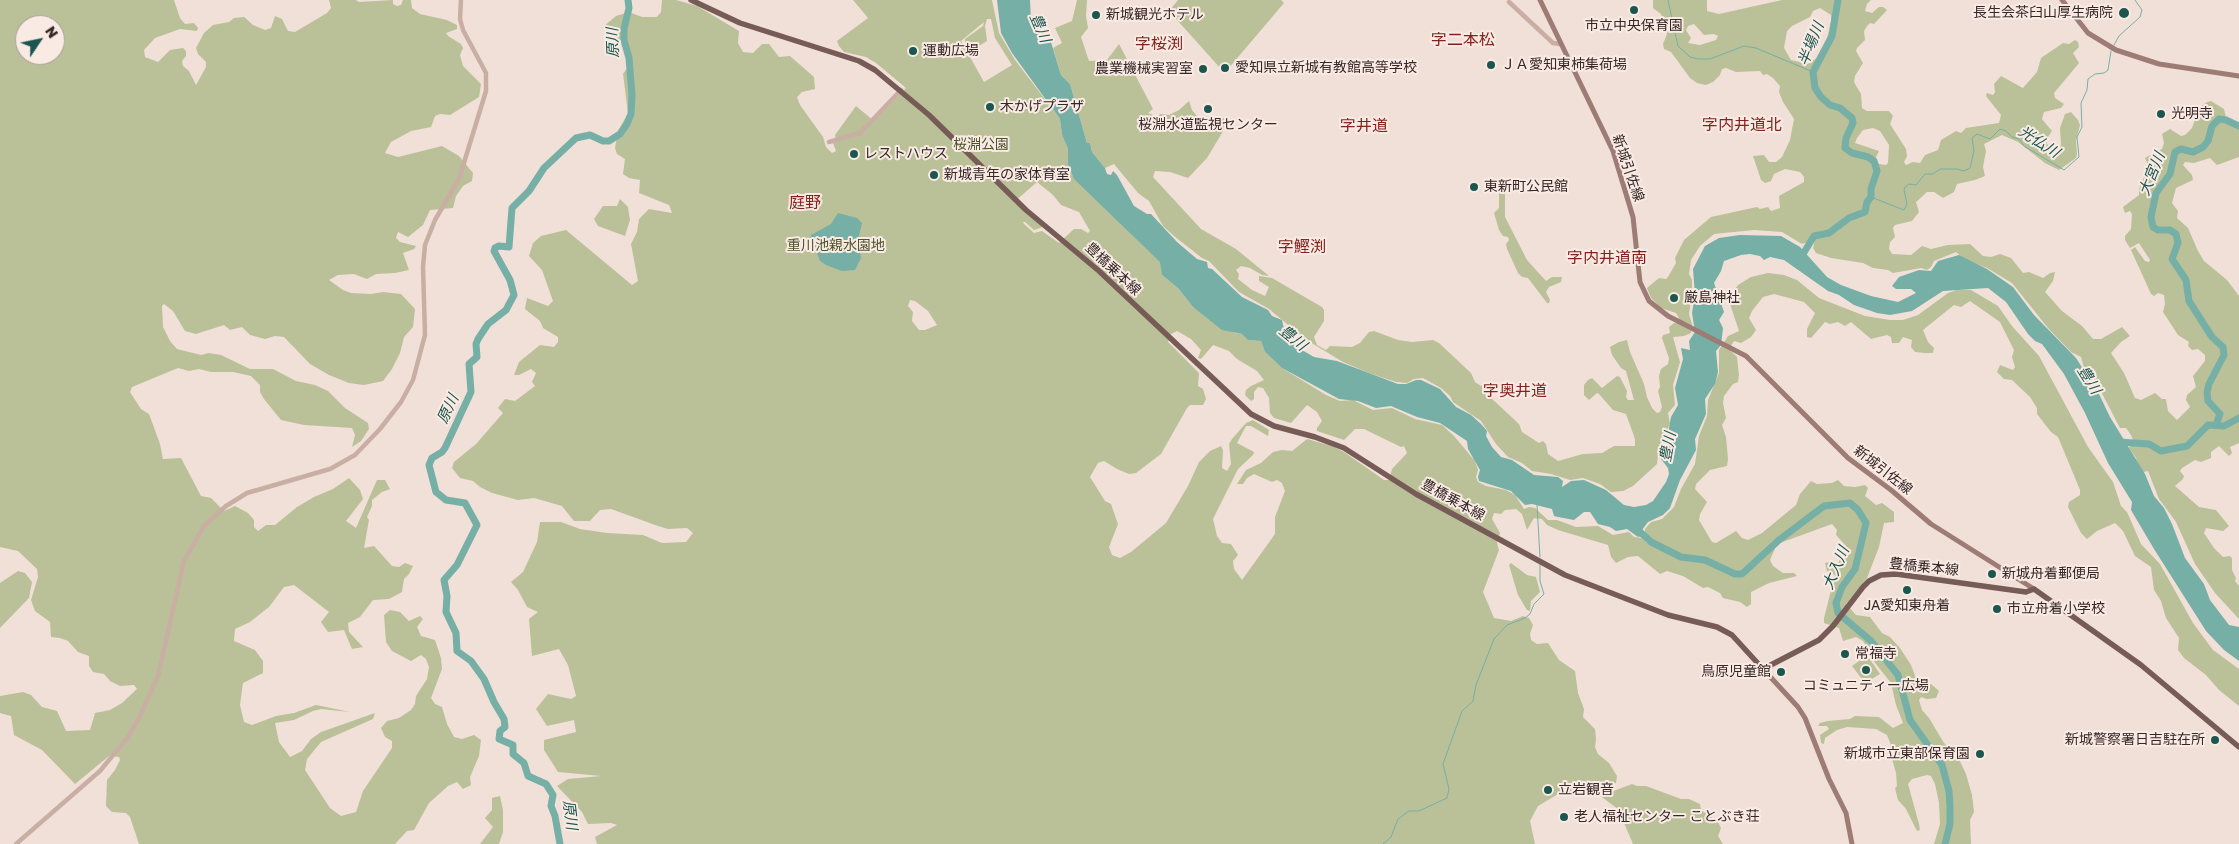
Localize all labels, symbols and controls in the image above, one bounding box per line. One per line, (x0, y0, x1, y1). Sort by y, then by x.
marker: 市立中央保育園 (1628, 4, 1640, 16)
place label: 長生会茶臼山厚生病院 (1973, 5, 2113, 21)
marker: 長生会茶臼山厚生病院 (2117, 6, 2131, 20)
place label: 新城観光ホテル (1106, 7, 1204, 23)
marker: 新城観光ホテル (1090, 9, 1102, 21)
water label: 豊川 (1026, 11, 1054, 45)
north arrow (15, 15, 65, 65)
place label: 市立中央保育園 (1585, 18, 1683, 34)
water label: 半場川 (1794, 20, 1828, 68)
text: N (42, 23, 62, 41)
water label: 原川 (603, 28, 623, 58)
district label: 字二本松 (1431, 30, 1495, 50)
district label: 字桜渕 (1135, 34, 1183, 54)
place label: 運動広場 (923, 43, 979, 59)
marker: 運動広場 (907, 45, 919, 57)
place label: ＪＡ愛知東柿集荷場 (1501, 57, 1627, 73)
marker: ＪＡ愛知東柿集荷場 (1485, 59, 1497, 71)
place label: 愛知県立新城有教館高等学校 (1235, 60, 1417, 76)
place label: 農業機械実習室 (1095, 61, 1193, 77)
marker: 愛知県立新城有教館高等学校 (1219, 62, 1231, 74)
marker: 農業機械実習室 (1197, 63, 1209, 75)
place label: 木かげプラザ (1000, 99, 1084, 115)
marker: 木かげプラザ (984, 101, 996, 113)
marker: 桜淵水道監視センター (1202, 103, 1214, 115)
place label: 光明寺 (2171, 106, 2213, 122)
marker: 光明寺 (2155, 108, 2167, 120)
district label: 字内井道北 (1702, 115, 1782, 135)
district label: 字井道 (1340, 116, 1388, 136)
place label: 桜淵水道監視センター (1138, 117, 1278, 133)
water label: 光仏川 (2015, 122, 2063, 162)
street label: 新城引佐線 (1609, 132, 1647, 204)
park label: 桜淵公園 (953, 137, 1009, 153)
place label: レストハウス (864, 146, 948, 162)
marker: レストハウス (848, 148, 860, 160)
water label: 大宮川 (2135, 150, 2169, 198)
place label: 新城青年の家体育室 (944, 167, 1070, 183)
marker: 新城青年の家体育室 (928, 169, 940, 181)
place label: 東新町公民館 (1484, 179, 1568, 195)
marker: 東新町公民館 (1468, 181, 1480, 193)
district label: 庭野 (789, 193, 821, 213)
district label: 字鰹渕 (1278, 237, 1326, 257)
park label: 重川池親水園地 (787, 238, 885, 254)
street label: 豊橋乗本線 (1082, 239, 1144, 299)
district label: 字内井道南 (1567, 248, 1647, 268)
place label: 厳島神社 (1684, 290, 1740, 306)
marker: 厳島神社 (1668, 292, 1680, 304)
water label: 豊川 (1276, 322, 1310, 354)
water label: 豊川 (2073, 363, 2105, 397)
district label: 字奥井道 (1483, 381, 1547, 401)
water label: 原川 (434, 392, 462, 426)
water label: 豊川 (1657, 431, 1679, 463)
street label: 新城引佐線 (1850, 442, 1916, 498)
street label: 豊橋乗本線 (1418, 476, 1488, 524)
water label: 大入川 (1819, 544, 1853, 592)
street label: 豊橋乗本線 (1888, 555, 1960, 579)
place label: 新城舟着郵便局 (2002, 566, 2100, 582)
marker: 新城舟着郵便局 (1986, 568, 1998, 580)
marker: JA愛知東舟着 (1901, 584, 1913, 596)
place label: JA愛知東舟着 (1864, 598, 1950, 614)
place label: 市立舟着小学校 (2007, 601, 2105, 617)
marker: 市立舟着小学校 (1991, 603, 2003, 615)
place label: 常福寺 (1855, 646, 1897, 662)
marker: 常福寺 (1839, 648, 1851, 660)
place label: 鳥原児童館 (1701, 664, 1771, 680)
marker: コミュニティー広場 (1860, 664, 1872, 676)
marker: 鳥原児童館 (1775, 666, 1787, 678)
place label: コミュニティー広場 (1803, 678, 1929, 694)
place label: 新城警察署日吉駐在所 (2065, 732, 2205, 748)
marker: 新城警察署日吉駐在所 (2209, 734, 2221, 746)
place label: 新城市立東部保育園 (1844, 746, 1970, 762)
marker: 新城市立東部保育園 (1974, 748, 1986, 760)
place label: 立岩観音 (1558, 782, 1614, 798)
marker: 立岩観音 (1542, 784, 1554, 796)
water label: 原川 (559, 799, 581, 831)
place label: 老人福祉センター ことぶき荘 (1574, 809, 1759, 825)
marker: 老人福祉センター ことぶき荘 (1558, 811, 1570, 823)

